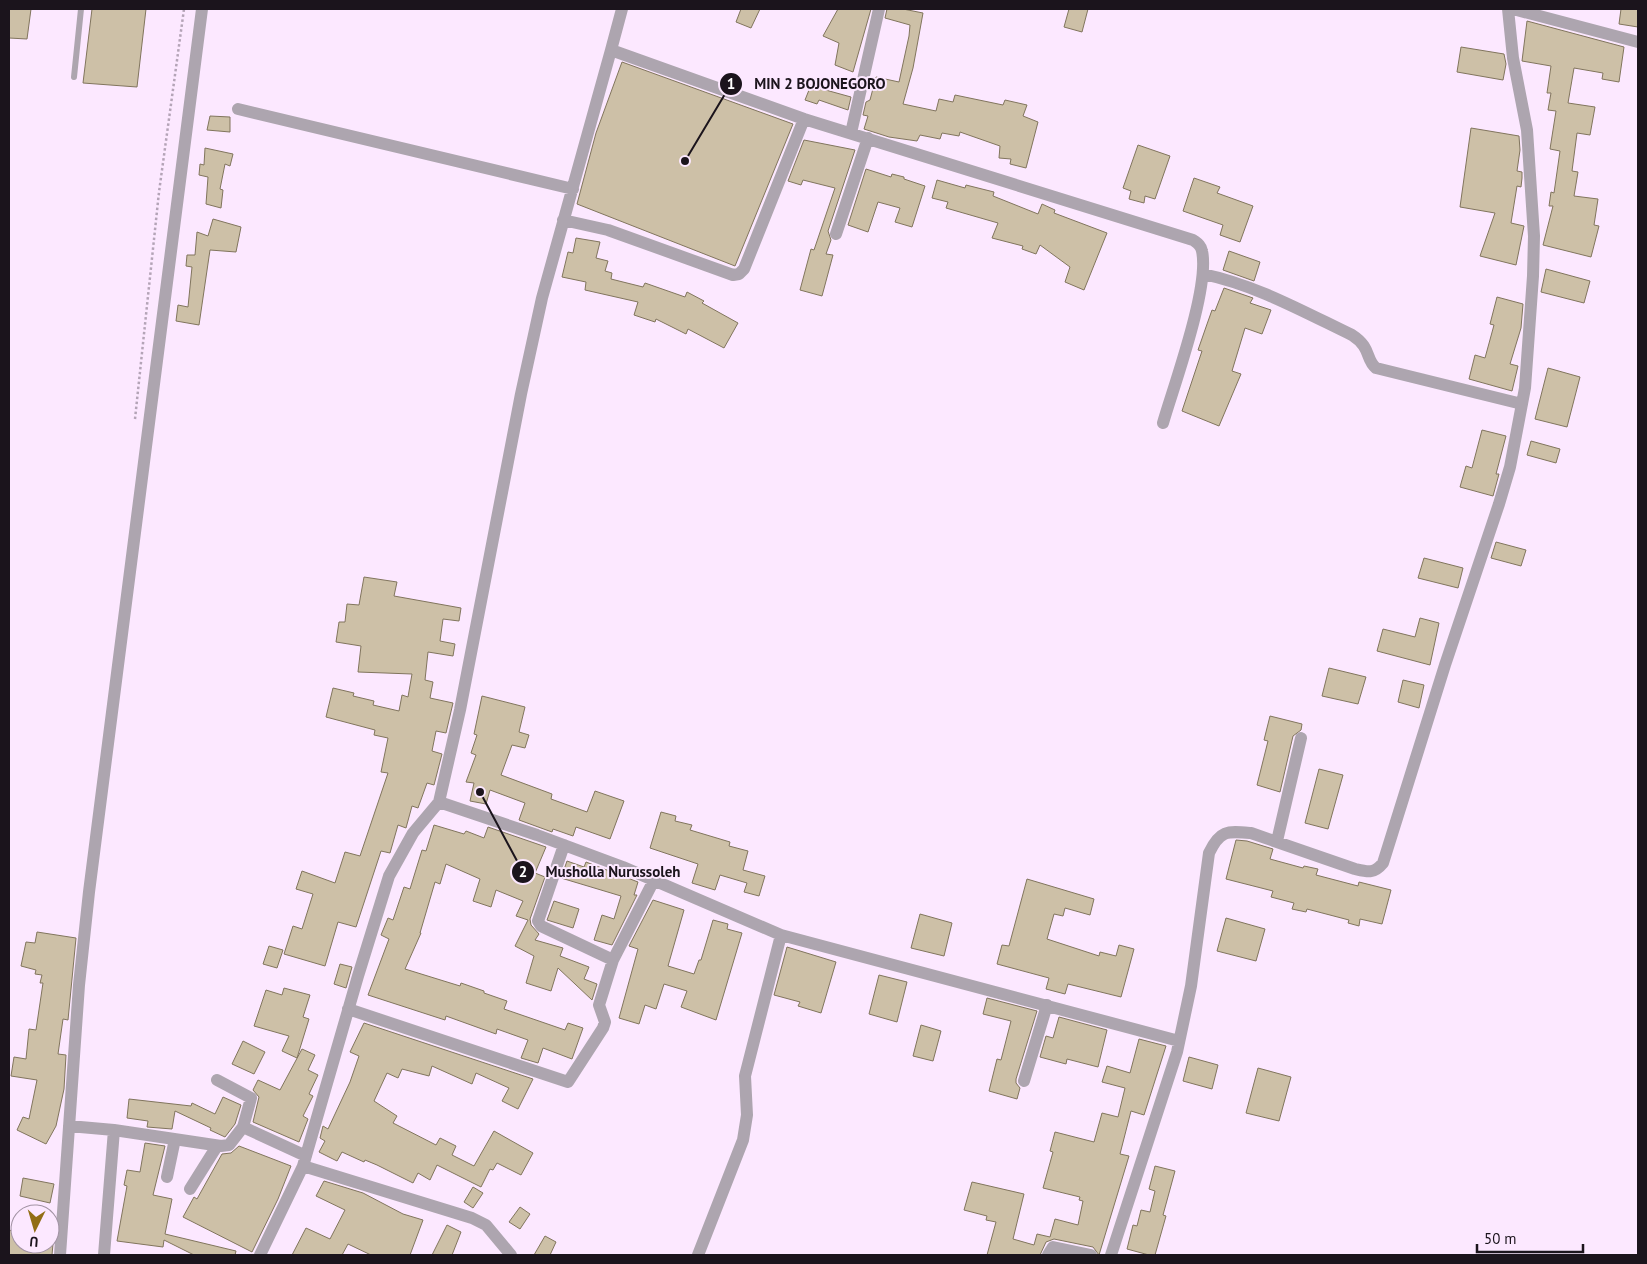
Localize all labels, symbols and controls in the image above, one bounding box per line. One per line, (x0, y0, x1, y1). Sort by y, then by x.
callout: MIN 2 BOJONEGORO (719, 69, 895, 99)
text: 1 (727, 74, 735, 93)
text: MIN 2 BOJONEGORO (754, 74, 886, 93)
callout: Musholla Nurussoleh (511, 857, 690, 887)
text: 2 (519, 862, 527, 881)
text: Musholla Nurussoleh (546, 862, 680, 881)
north arrow (10, 1204, 60, 1254)
scale bar (1477, 1222, 1583, 1254)
text: 50 m (1484, 1229, 1517, 1248)
text: U (29, 1233, 39, 1251)

